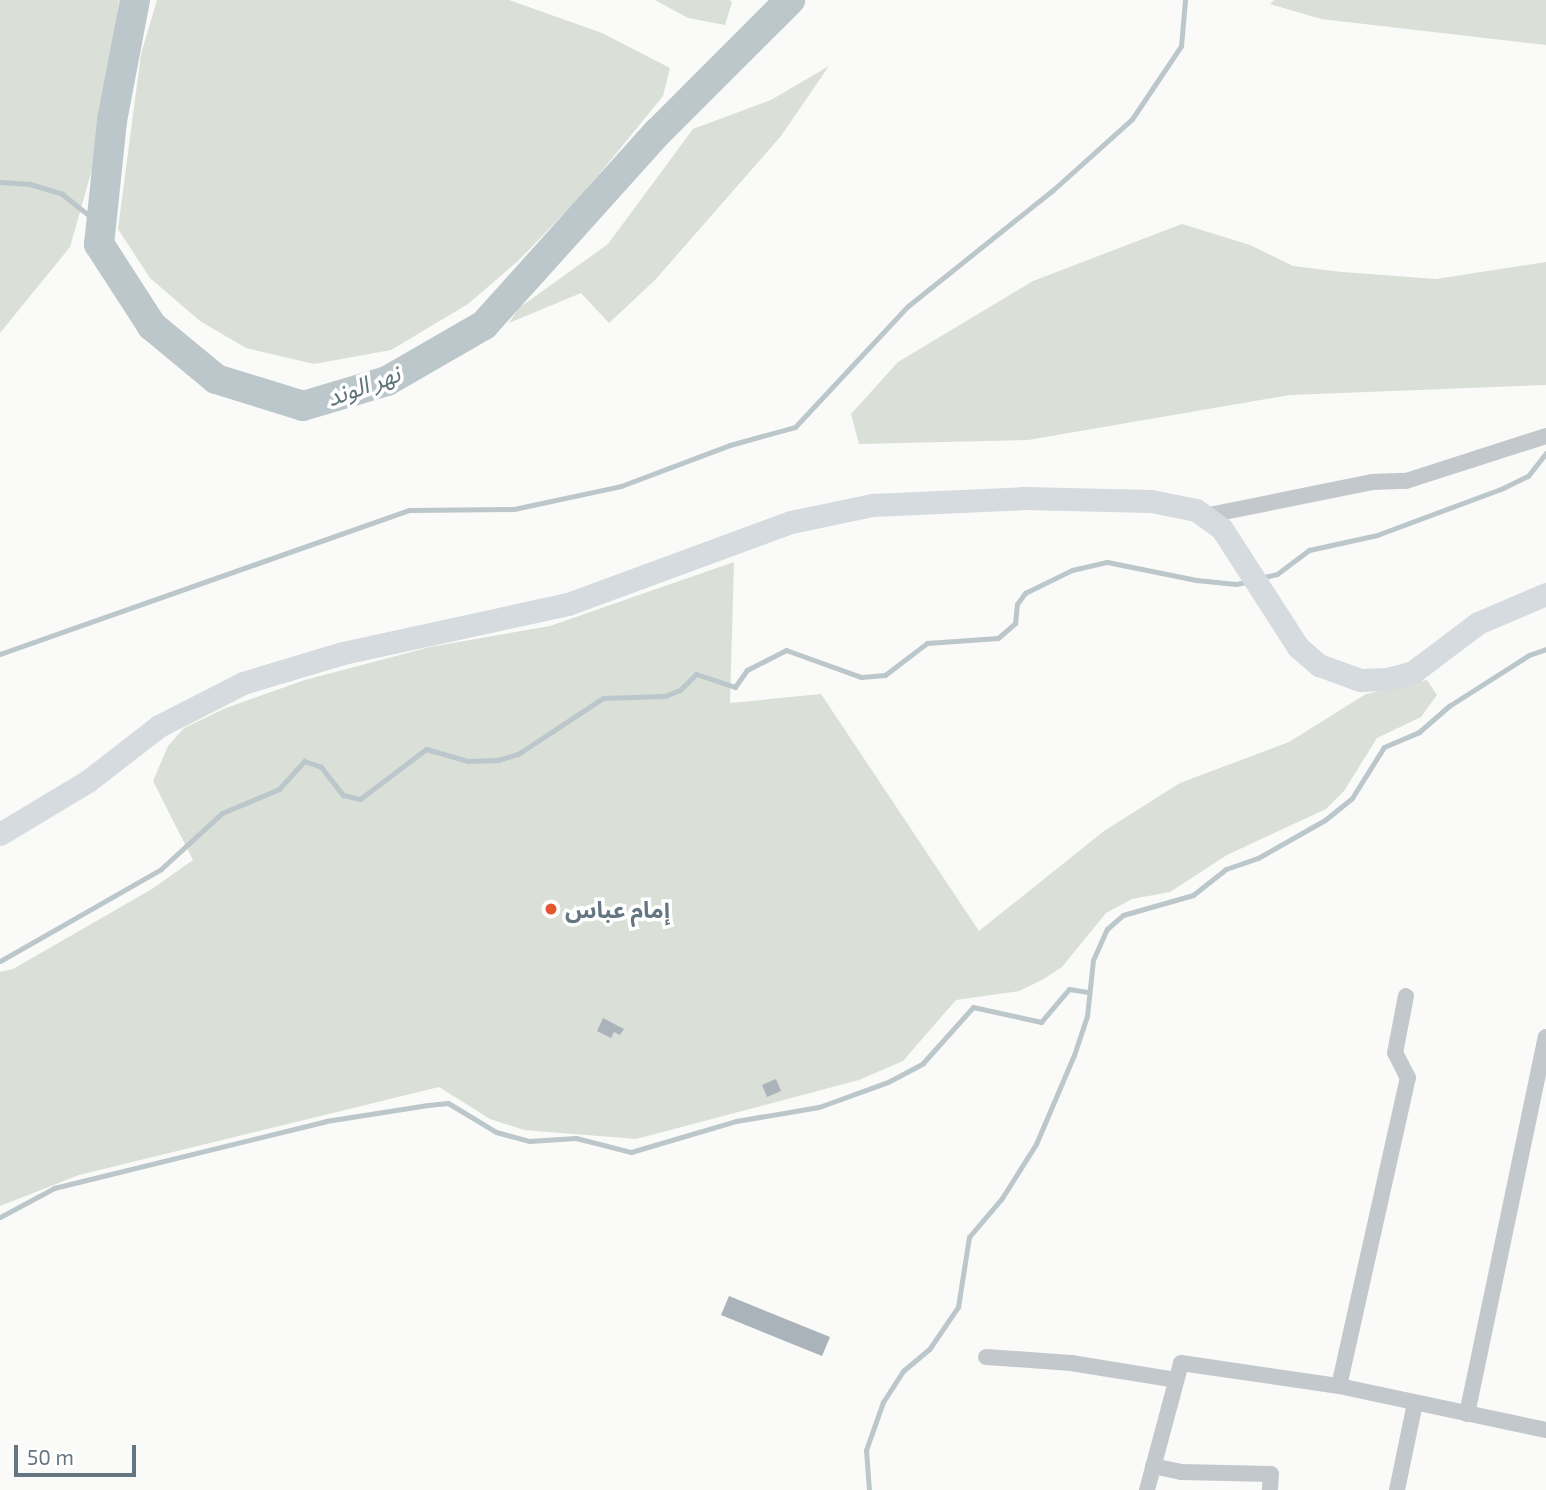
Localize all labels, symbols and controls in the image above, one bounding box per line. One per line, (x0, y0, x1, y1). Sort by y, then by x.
water label: نهر الوند (322, 358, 404, 412)
place label: إمام عباس (565, 895, 670, 923)
marker: إمام عباس (543, 901, 559, 917)
scale bar (18, 1430, 140, 1474)
text: 50 m (27, 1444, 74, 1469)

